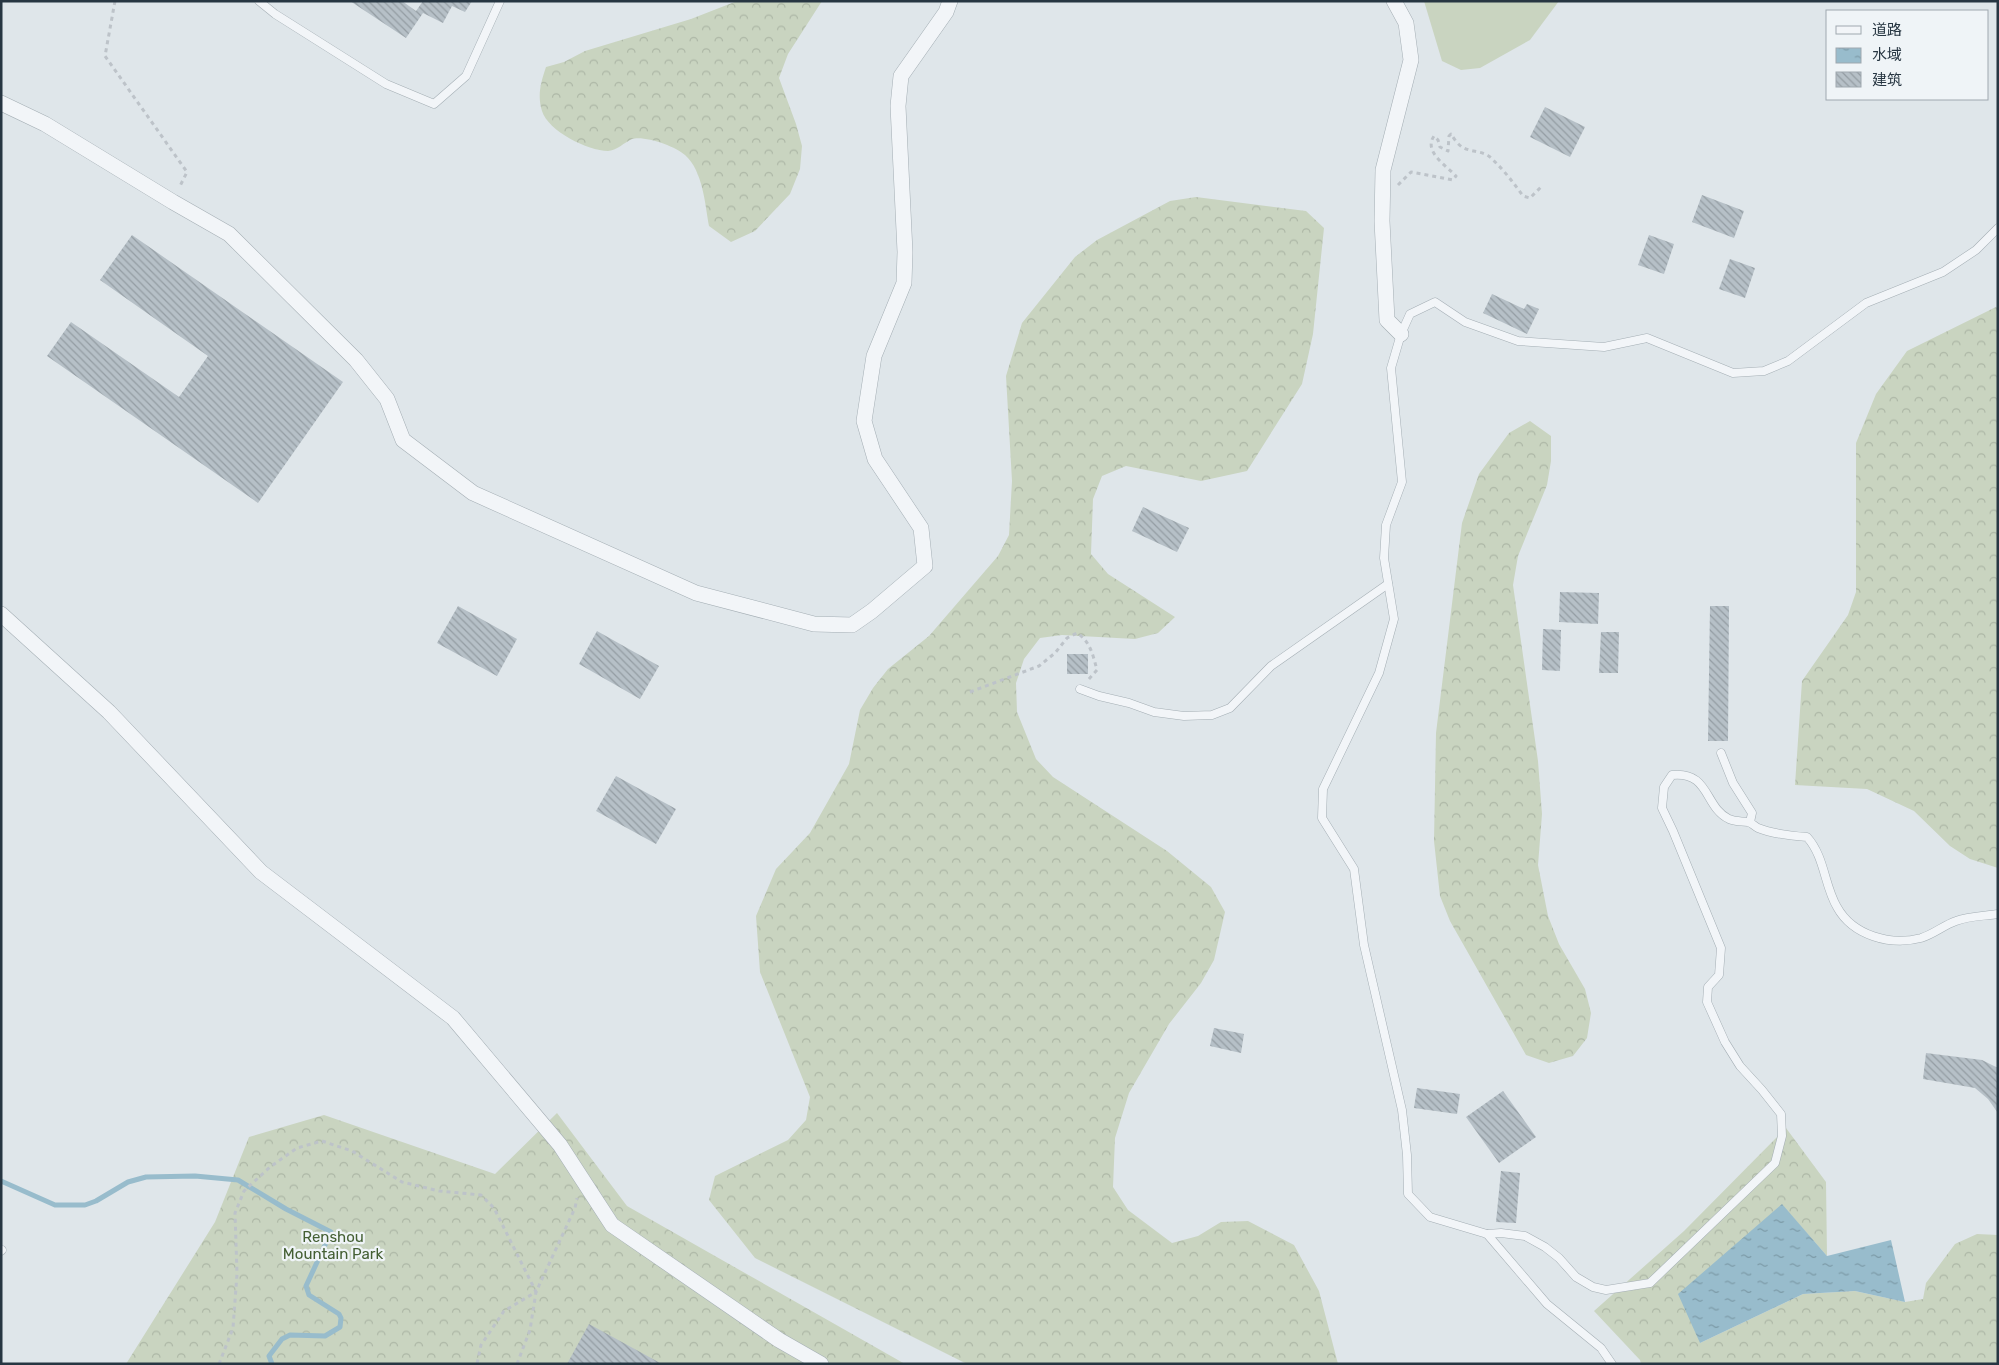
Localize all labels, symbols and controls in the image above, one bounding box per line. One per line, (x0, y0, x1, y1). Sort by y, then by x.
legend (1826, 10, 1989, 100)
text: 道路 (1872, 21, 1902, 39)
text: 水域 (1872, 46, 1902, 64)
text: 建筑 (1872, 71, 1902, 89)
park label: Renshou Mountain Park (283, 1228, 383, 1263)

